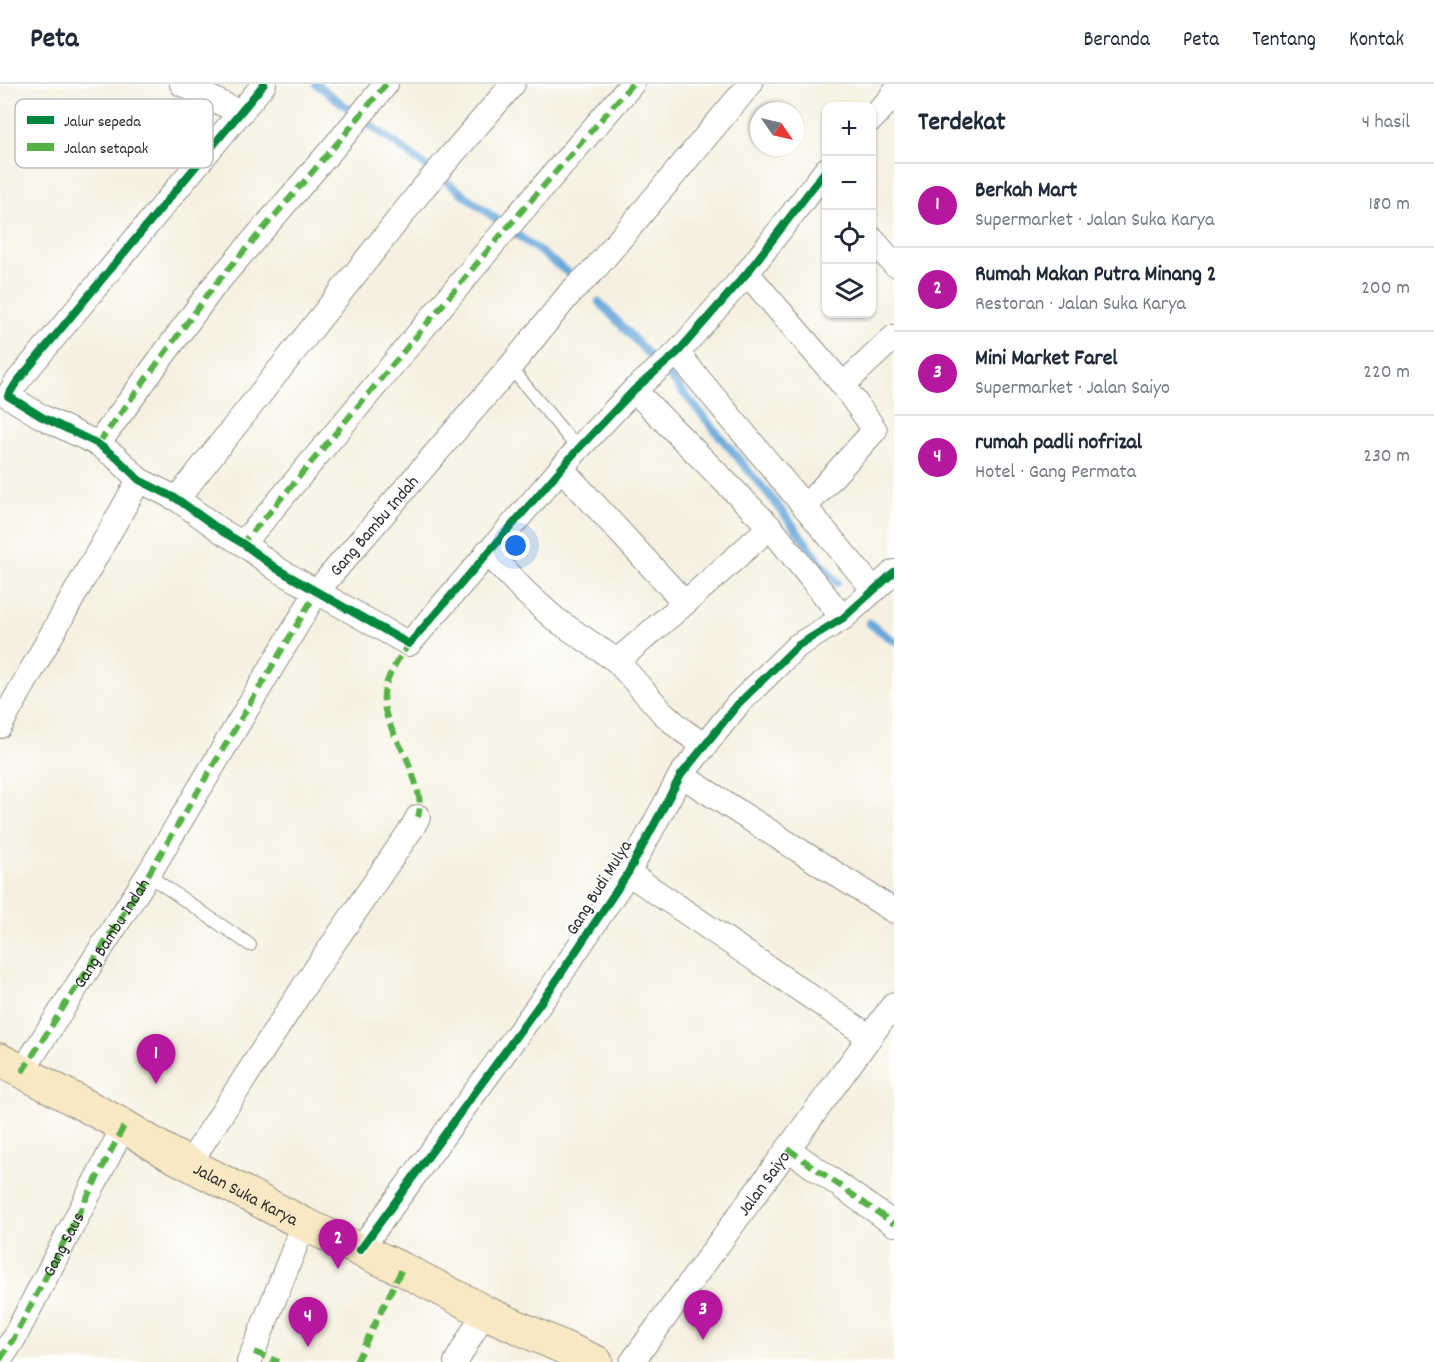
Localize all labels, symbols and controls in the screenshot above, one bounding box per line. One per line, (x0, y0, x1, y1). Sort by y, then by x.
text: Peta (30, 21, 79, 61)
text: Beranda (1084, 26, 1150, 56)
text: Peta (1183, 26, 1219, 56)
text: Tentang (1252, 26, 1316, 56)
text: Kontak (1349, 26, 1404, 56)
legend (15, 99, 213, 168)
north arrow (750, 102, 804, 156)
map controls (822, 102, 876, 318)
button: + (822, 102, 876, 156)
text: Terdekat (918, 105, 1006, 142)
text: 4 hasil (1362, 109, 1410, 137)
text: Jalur sepeda (64, 111, 141, 134)
text: Jalan setapak (64, 138, 148, 161)
button: − (822, 156, 876, 210)
text: Berkah Mart (975, 176, 1077, 207)
text: 1 (935, 191, 940, 219)
text: 180 m (1368, 191, 1410, 219)
text: Supermarket · Jalan Suka Karya (975, 207, 1214, 235)
button: locate (822, 210, 876, 264)
text: Rumah Makan Putra Minang 2 (975, 260, 1216, 291)
button: layers (822, 264, 876, 318)
text: 2 (933, 275, 942, 303)
text: 200 m (1361, 275, 1410, 303)
text: Restoran · Jalan Suka Karya (975, 291, 1186, 319)
text: Mini Market Farel (975, 344, 1118, 375)
text: 3 (933, 359, 942, 387)
text: 220 m (1363, 359, 1410, 387)
text: Supermarket · Jalan Saiyo (975, 375, 1170, 403)
text: rumah padli nofrizal (975, 428, 1142, 459)
text: 4 (933, 443, 942, 471)
text: 230 m (1363, 443, 1410, 471)
text: Hotel · Gang Permata (975, 459, 1136, 487)
street label: Gang Bambu Indah (325, 471, 426, 583)
your location (501, 531, 530, 560)
street label: Gang Budi Mulya (561, 835, 640, 941)
street label: Gang Bambu Indah (69, 875, 157, 994)
pin: 1 (136, 1034, 176, 1084)
street label: Jalan Saiyo (733, 1147, 797, 1222)
street label: Jalan Suka Karya (188, 1158, 302, 1234)
street label: Gang Saus (38, 1208, 92, 1282)
pin: 2 (318, 1220, 358, 1269)
pin: 3 (684, 1290, 722, 1340)
pin: 4 (288, 1298, 328, 1347)

